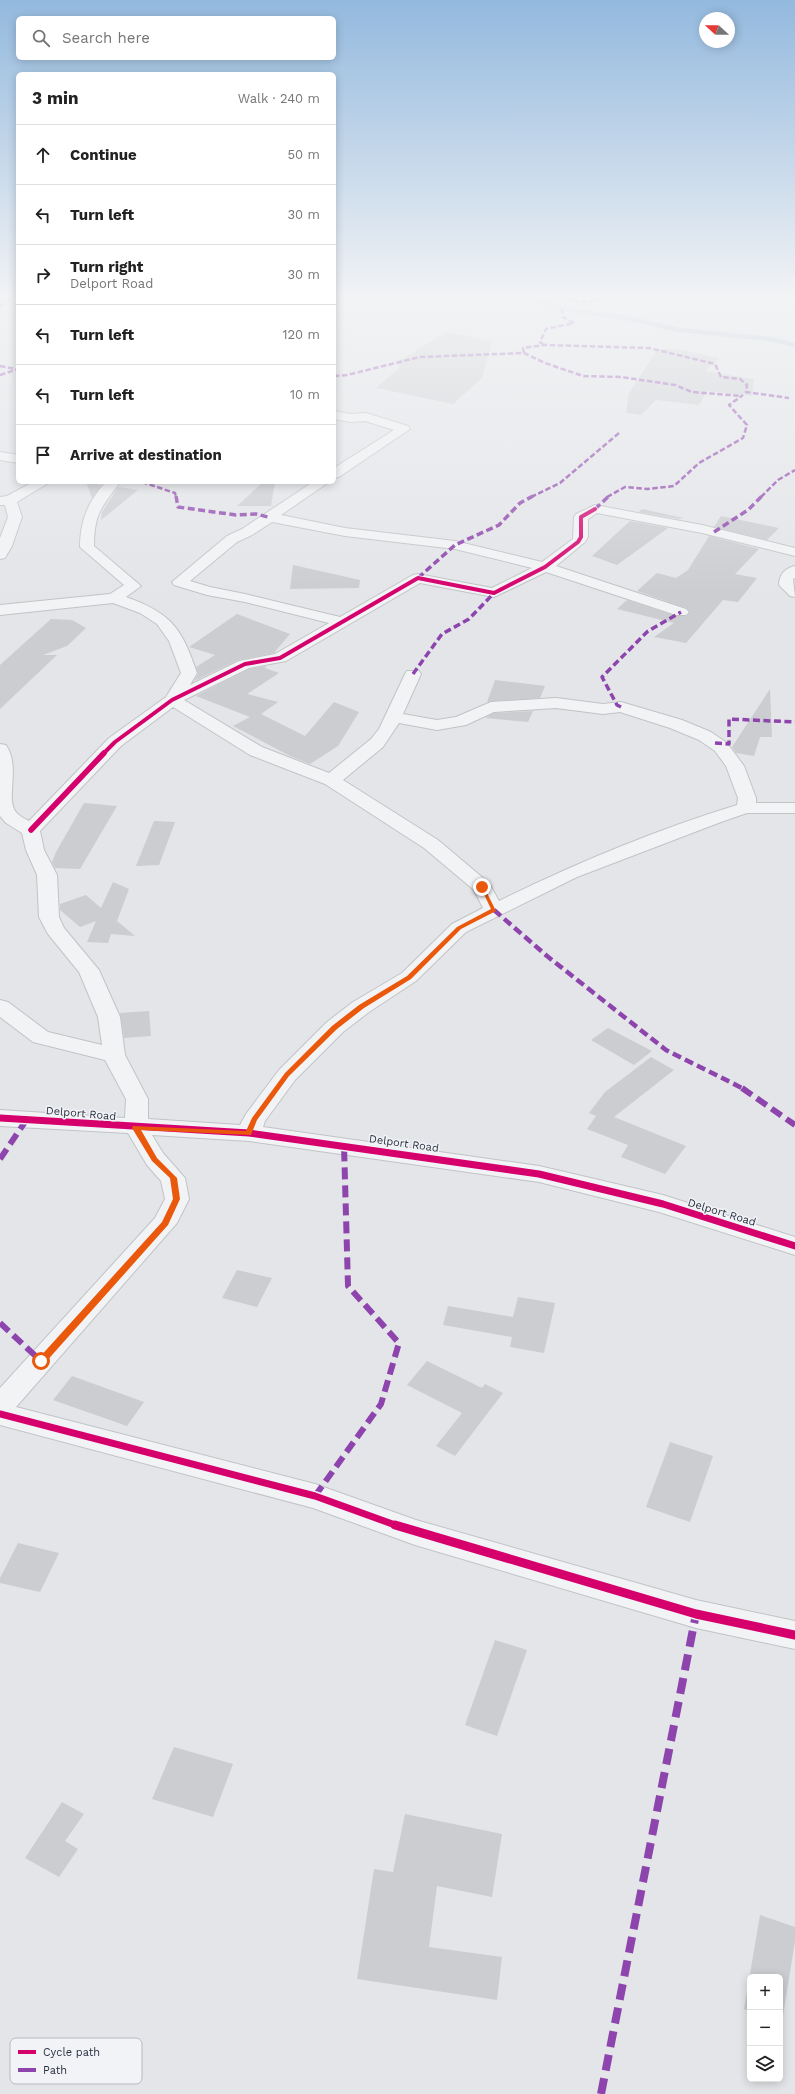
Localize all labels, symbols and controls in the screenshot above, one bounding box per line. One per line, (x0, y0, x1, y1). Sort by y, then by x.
north arrow (699, 12, 735, 48)
search box (16, 16, 336, 60)
icon: search (30, 27, 52, 49)
text: Search here (62, 29, 150, 47)
text: 3 min (32, 88, 78, 108)
text: Walk · 240 m (238, 91, 320, 106)
icon: ahead (32, 144, 54, 166)
text: Continue (70, 146, 137, 164)
text: 50 m (288, 147, 320, 162)
icon: left (32, 204, 54, 226)
text: Turn left (70, 206, 134, 224)
text: 30 m (288, 207, 320, 222)
text: Turn right (70, 258, 143, 276)
icon: right (32, 264, 54, 286)
text: 30 m (288, 267, 320, 282)
text: Delport Road (70, 276, 153, 291)
icon: left (32, 324, 54, 346)
text: Turn left (70, 326, 134, 344)
text: 120 m (282, 327, 320, 342)
icon: left (32, 384, 54, 406)
text: Turn left (70, 386, 134, 404)
text: 10 m (290, 387, 320, 402)
icon: arrive (32, 444, 54, 466)
text: Arrive at destination (70, 446, 222, 464)
route end (473, 878, 491, 896)
street label: Delport Road (45, 1104, 117, 1123)
street label: Delport Road (368, 1132, 440, 1155)
street label: Delport Road (686, 1196, 757, 1229)
route start (32, 1352, 50, 1370)
map controls (747, 1974, 783, 2082)
button: + (747, 1974, 783, 2010)
button: − (747, 2010, 783, 2046)
legend (10, 2038, 142, 2084)
text: Cycle path (43, 2046, 100, 2059)
button: layers (747, 2046, 783, 2082)
text: Path (43, 2064, 67, 2077)

